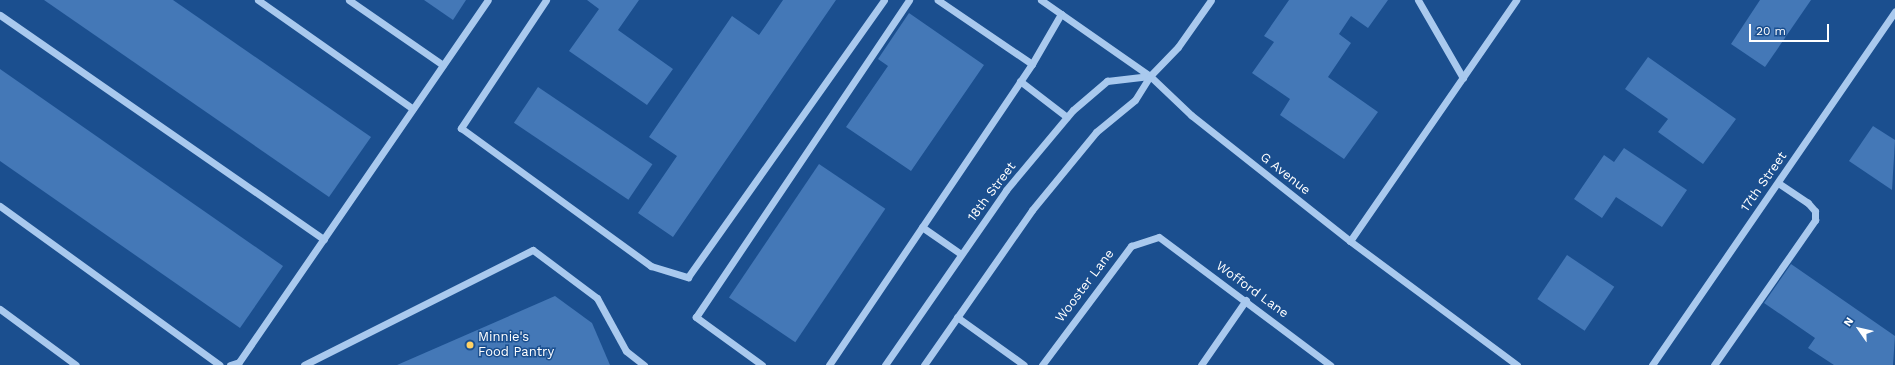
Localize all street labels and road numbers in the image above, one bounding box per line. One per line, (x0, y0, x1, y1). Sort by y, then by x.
street label: G Avenue (1257, 149, 1313, 199)
street label: 17th Street (1738, 149, 1790, 215)
street label: 18th Street (965, 159, 1019, 225)
street label: Wooster Lane (1052, 246, 1118, 326)
street label: Wofford Lane (1213, 258, 1291, 322)

